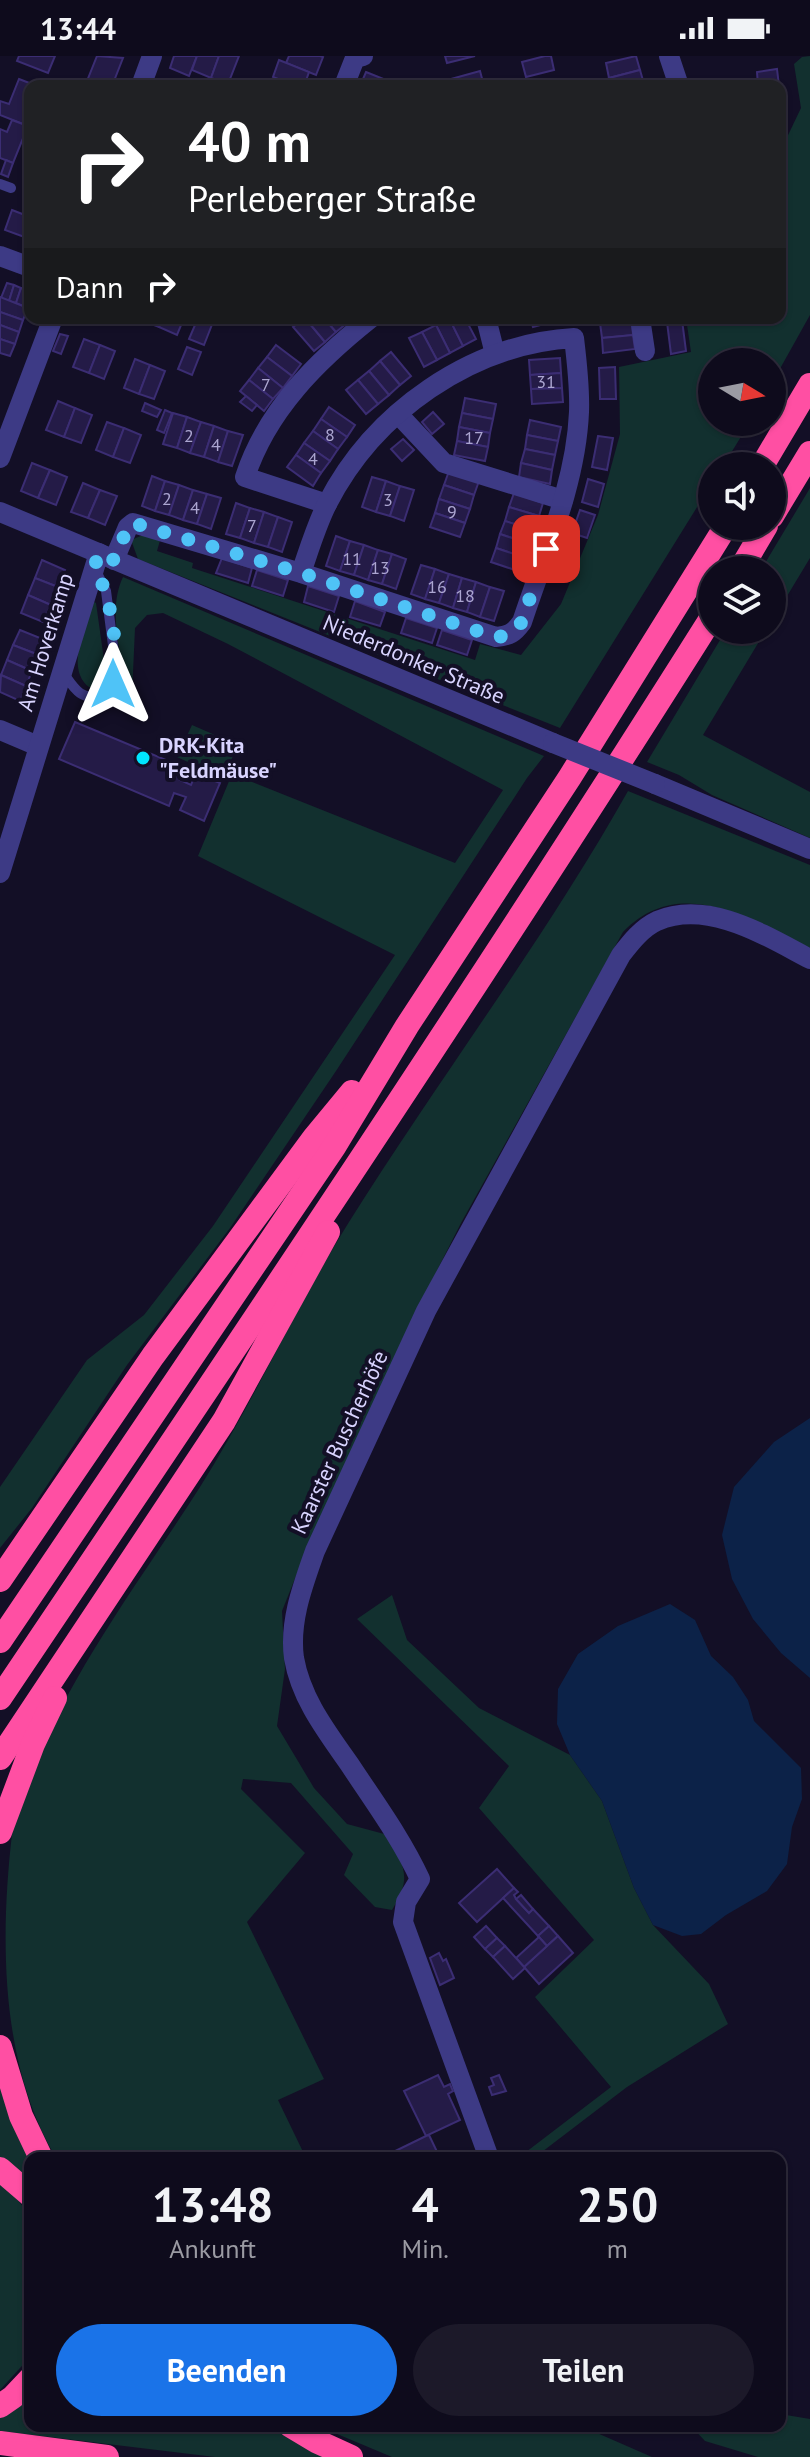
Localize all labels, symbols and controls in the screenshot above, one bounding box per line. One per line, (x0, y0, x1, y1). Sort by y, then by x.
text: 13:44 (40, 9, 116, 48)
text: 40 m (188, 105, 311, 177)
icon: right (56, 112, 160, 216)
text: Perleberger Straße (188, 175, 477, 222)
icon: right (139, 264, 183, 308)
text: Dann (56, 267, 123, 306)
north arrow (698, 348, 786, 436)
map controls (698, 348, 786, 644)
house number: 31 (536, 370, 556, 393)
house number: 7 (261, 373, 271, 396)
house number: 8 (325, 423, 335, 446)
house number: 2 (184, 424, 194, 447)
house number: 17 (464, 426, 484, 449)
house number: 4 (211, 433, 221, 456)
house number: 4 (308, 447, 318, 470)
button: sound (698, 452, 786, 540)
house number: 2 (162, 487, 172, 510)
house number: 3 (383, 488, 393, 511)
house number: 4 (190, 496, 200, 519)
house number: 9 (447, 500, 457, 523)
house number: 7 (247, 514, 257, 537)
pin (512, 515, 580, 583)
icon: arrive (524, 527, 568, 571)
house number: 11 (342, 547, 362, 570)
house number: 13 (370, 556, 390, 579)
button: layers (698, 556, 786, 644)
street label: Am Hoverkamp (11, 569, 79, 715)
house number: 16 (427, 575, 447, 598)
house number: 18 (455, 584, 475, 607)
street label: Niederdonker Straße (319, 608, 509, 710)
position arrow (71, 642, 155, 726)
place label: DRK-Kita "Feldmäuse" (159, 731, 277, 784)
marker: DRK-Kita "Feldmäuse" (134, 749, 152, 767)
street label: Kaarster Buscherhöfe (284, 1346, 394, 1538)
text: 13:48 (152, 2173, 274, 2235)
text: 4 (411, 2173, 439, 2235)
text: 250 (577, 2173, 658, 2235)
text: Ankunft (169, 2232, 256, 2265)
text: Min. (401, 2232, 449, 2265)
text: m (607, 2232, 628, 2265)
button: Beenden (56, 2324, 397, 2416)
button: Teilen (413, 2324, 754, 2416)

